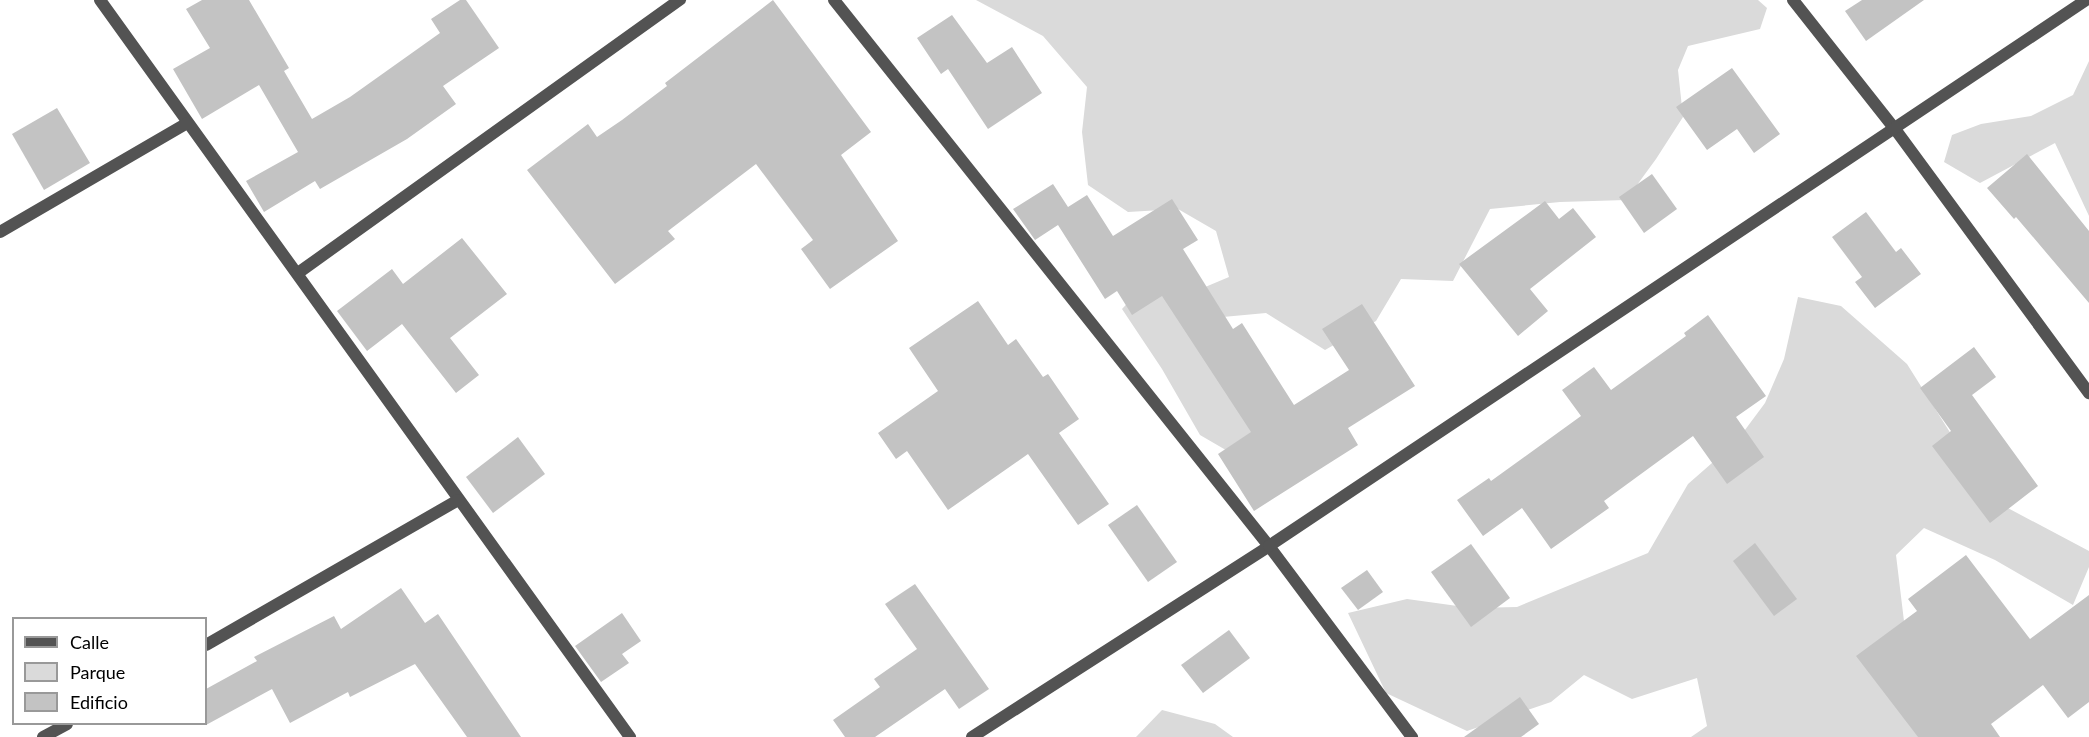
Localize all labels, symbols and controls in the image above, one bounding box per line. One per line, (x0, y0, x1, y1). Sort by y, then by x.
legend (12, 617, 207, 725)
text: Calle (70, 631, 109, 653)
text: Parque (70, 661, 125, 683)
text: Edificio (70, 691, 128, 713)

